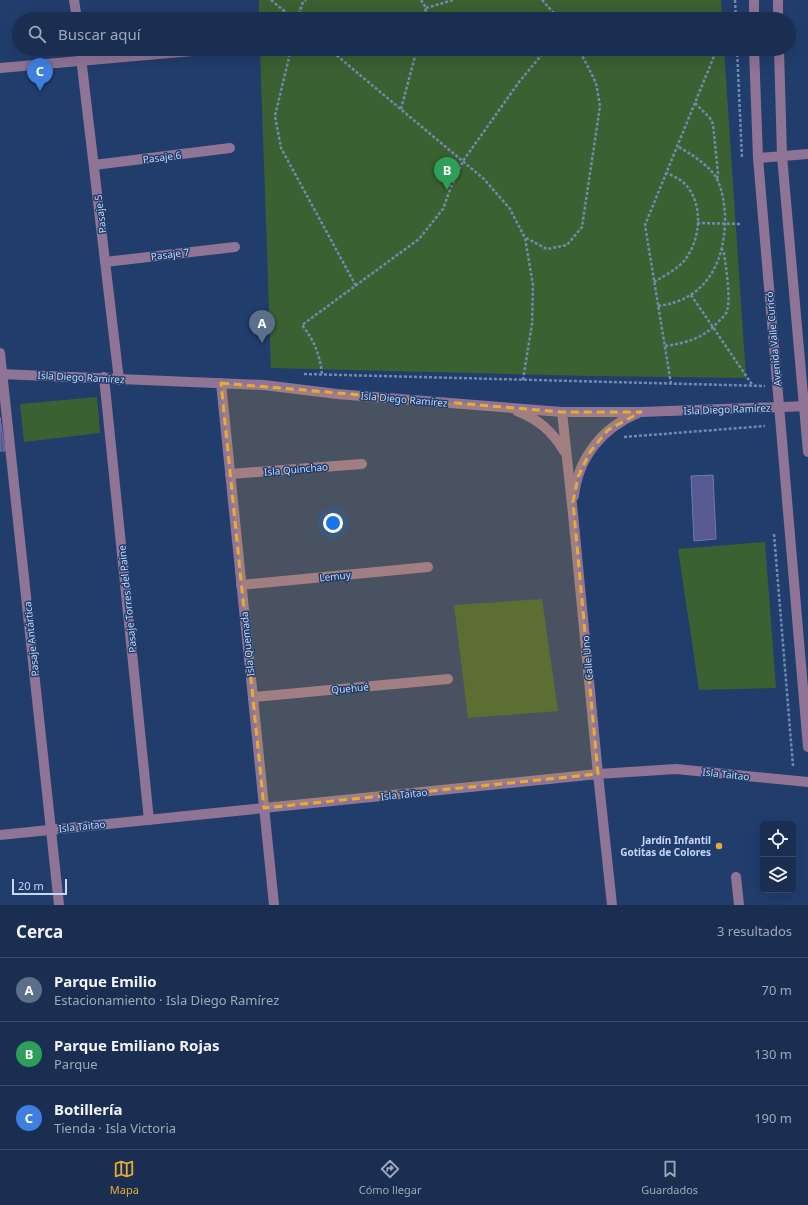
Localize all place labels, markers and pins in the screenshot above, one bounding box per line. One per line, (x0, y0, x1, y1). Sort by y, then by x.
pin: C (27, 58, 53, 91)
pin: B (434, 157, 460, 190)
pin: A (249, 310, 275, 343)
place label: Jardín Infantil Gotitas de Colores (620, 833, 711, 859)
marker: Jardín Infantil Gotitas de Colores (714, 841, 724, 851)

